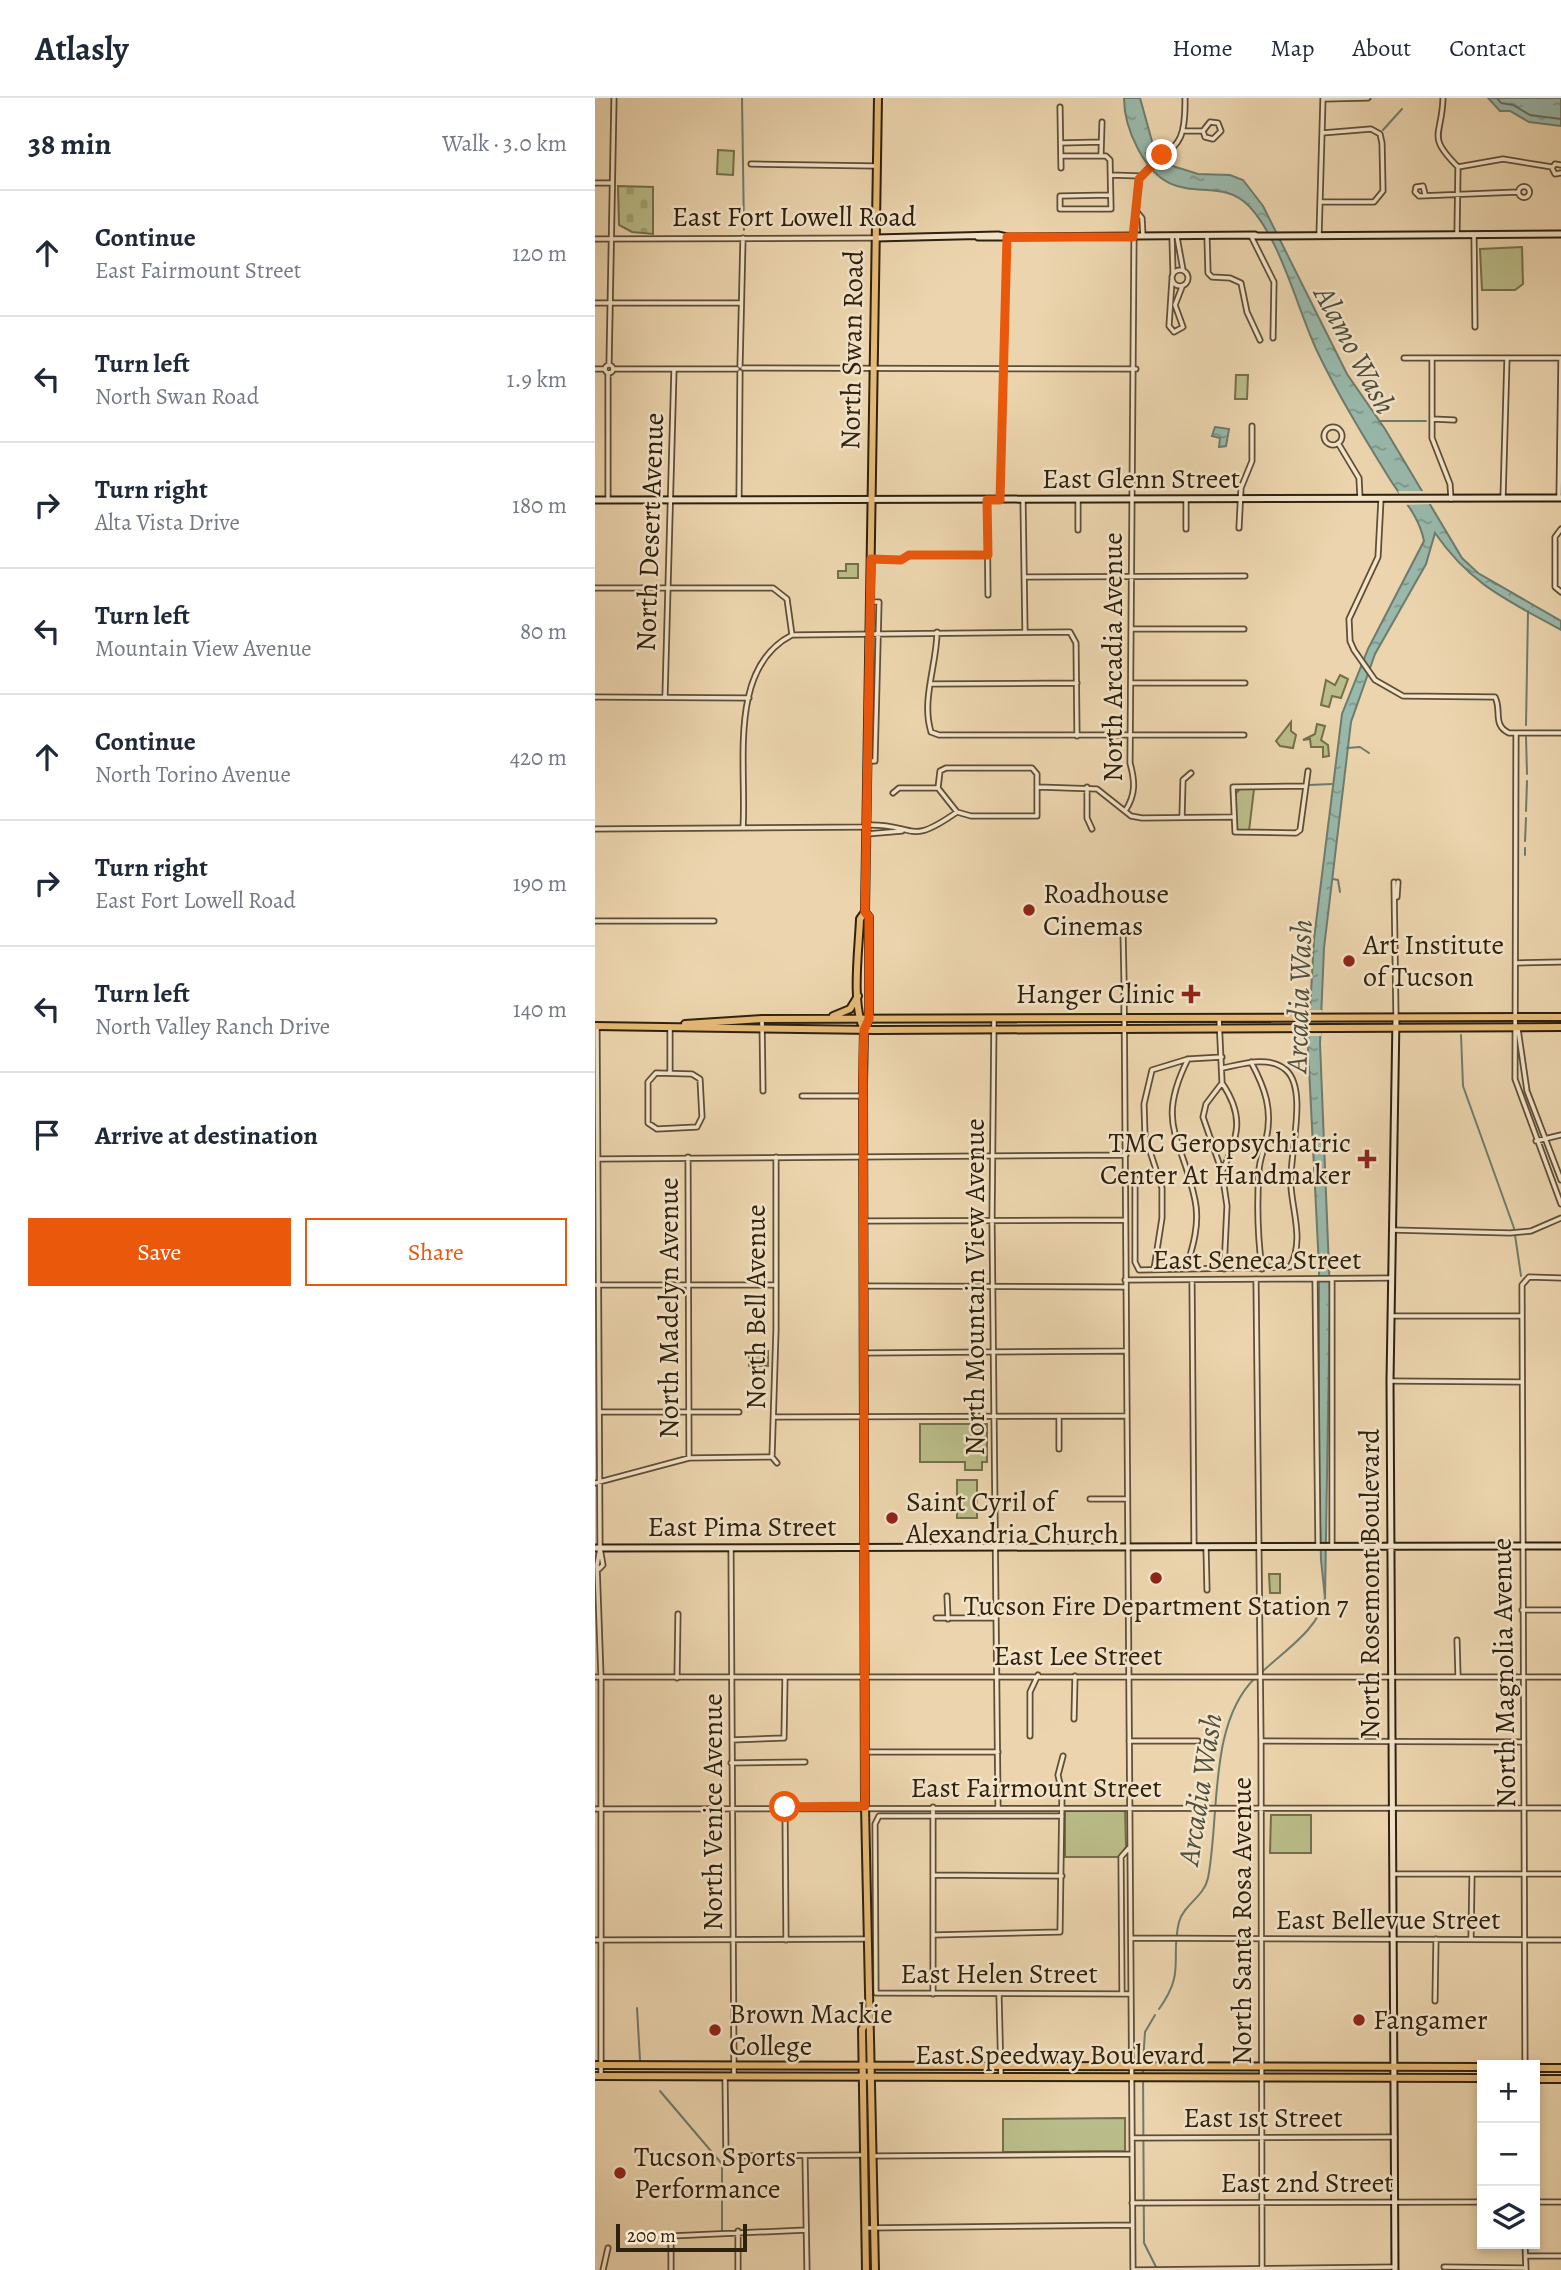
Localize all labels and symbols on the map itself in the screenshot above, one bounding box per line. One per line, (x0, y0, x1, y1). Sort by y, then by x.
route end (1146, 139, 1177, 170)
street label: East Fort Lowell Road (672, 198, 917, 236)
street label: North Swan Road (831, 249, 873, 450)
water label: Alamo Wash (1304, 277, 1406, 421)
street label: North Desert Avenue (627, 412, 673, 652)
street label: East Glenn Street (1042, 460, 1240, 498)
street label: North Arcadia Avenue (1094, 532, 1132, 782)
place label: Roadhouse Cinemas (1043, 875, 1169, 945)
marker: Roadhouse Cinemas (1021, 902, 1037, 918)
water label: Arcadia Wash (1276, 918, 1322, 1076)
place label: Art Institute of Tucson (1362, 926, 1504, 996)
marker: Art Institute of Tucson (1341, 953, 1357, 969)
place label: Hanger Clinic (1016, 975, 1175, 1013)
marker: Hanger Clinic (1181, 984, 1201, 1004)
street label: North Mountain View Avenue (956, 1118, 994, 1456)
place label: TMC Geropsychiatric Center At Handmaker (1100, 1124, 1351, 1194)
marker: TMC Geropsychiatric Center At Handmaker (1357, 1149, 1377, 1169)
street label: North Madelyn Avenue (650, 1177, 688, 1439)
street label: North Bell Avenue (737, 1204, 775, 1410)
street label: East Seneca Street (1153, 1241, 1361, 1279)
street label: North Rosemont Boulevard (1351, 1428, 1389, 1739)
place label: Saint Cyril of Alexandria Church (905, 1483, 1119, 1553)
street label: East Pima Street (648, 1508, 836, 1546)
marker: Saint Cyril of Alexandria Church (884, 1510, 900, 1526)
street label: North Magnolia Avenue (1483, 1537, 1525, 1809)
marker: Tucson Fire Department Station 7 (1148, 1570, 1164, 1586)
place label: Tucson Fire Department Station 7 (964, 1587, 1349, 1625)
street label: East Lee Street (994, 1637, 1162, 1675)
street label: North Venice Avenue (694, 1693, 732, 1931)
water label: Arcadia Wash (1168, 1710, 1232, 1870)
street label: East Fairmount Street (910, 1769, 1162, 1807)
street label: North Santa Rosa Avenue (1223, 1777, 1261, 2065)
route start (769, 1791, 800, 1822)
street label: East Bellevue Street (1276, 1901, 1500, 1939)
street label: East Helen Street (900, 1955, 1098, 1993)
place label: Brown Mackie College (729, 1995, 893, 2065)
place label: Fangamer (1373, 2001, 1488, 2039)
marker: Fangamer (1351, 2012, 1367, 2028)
marker: Brown Mackie College (707, 2022, 723, 2038)
street label: East Speedway Boulevard (915, 2036, 1206, 2074)
street label: East 1st Street (1183, 2099, 1343, 2137)
place label: Tucson Sports Performance (634, 2138, 796, 2208)
street label: East 2nd Street (1220, 2164, 1394, 2202)
marker: Tucson Sports Performance (612, 2165, 628, 2181)
scale bar (616, 2221, 747, 2253)

